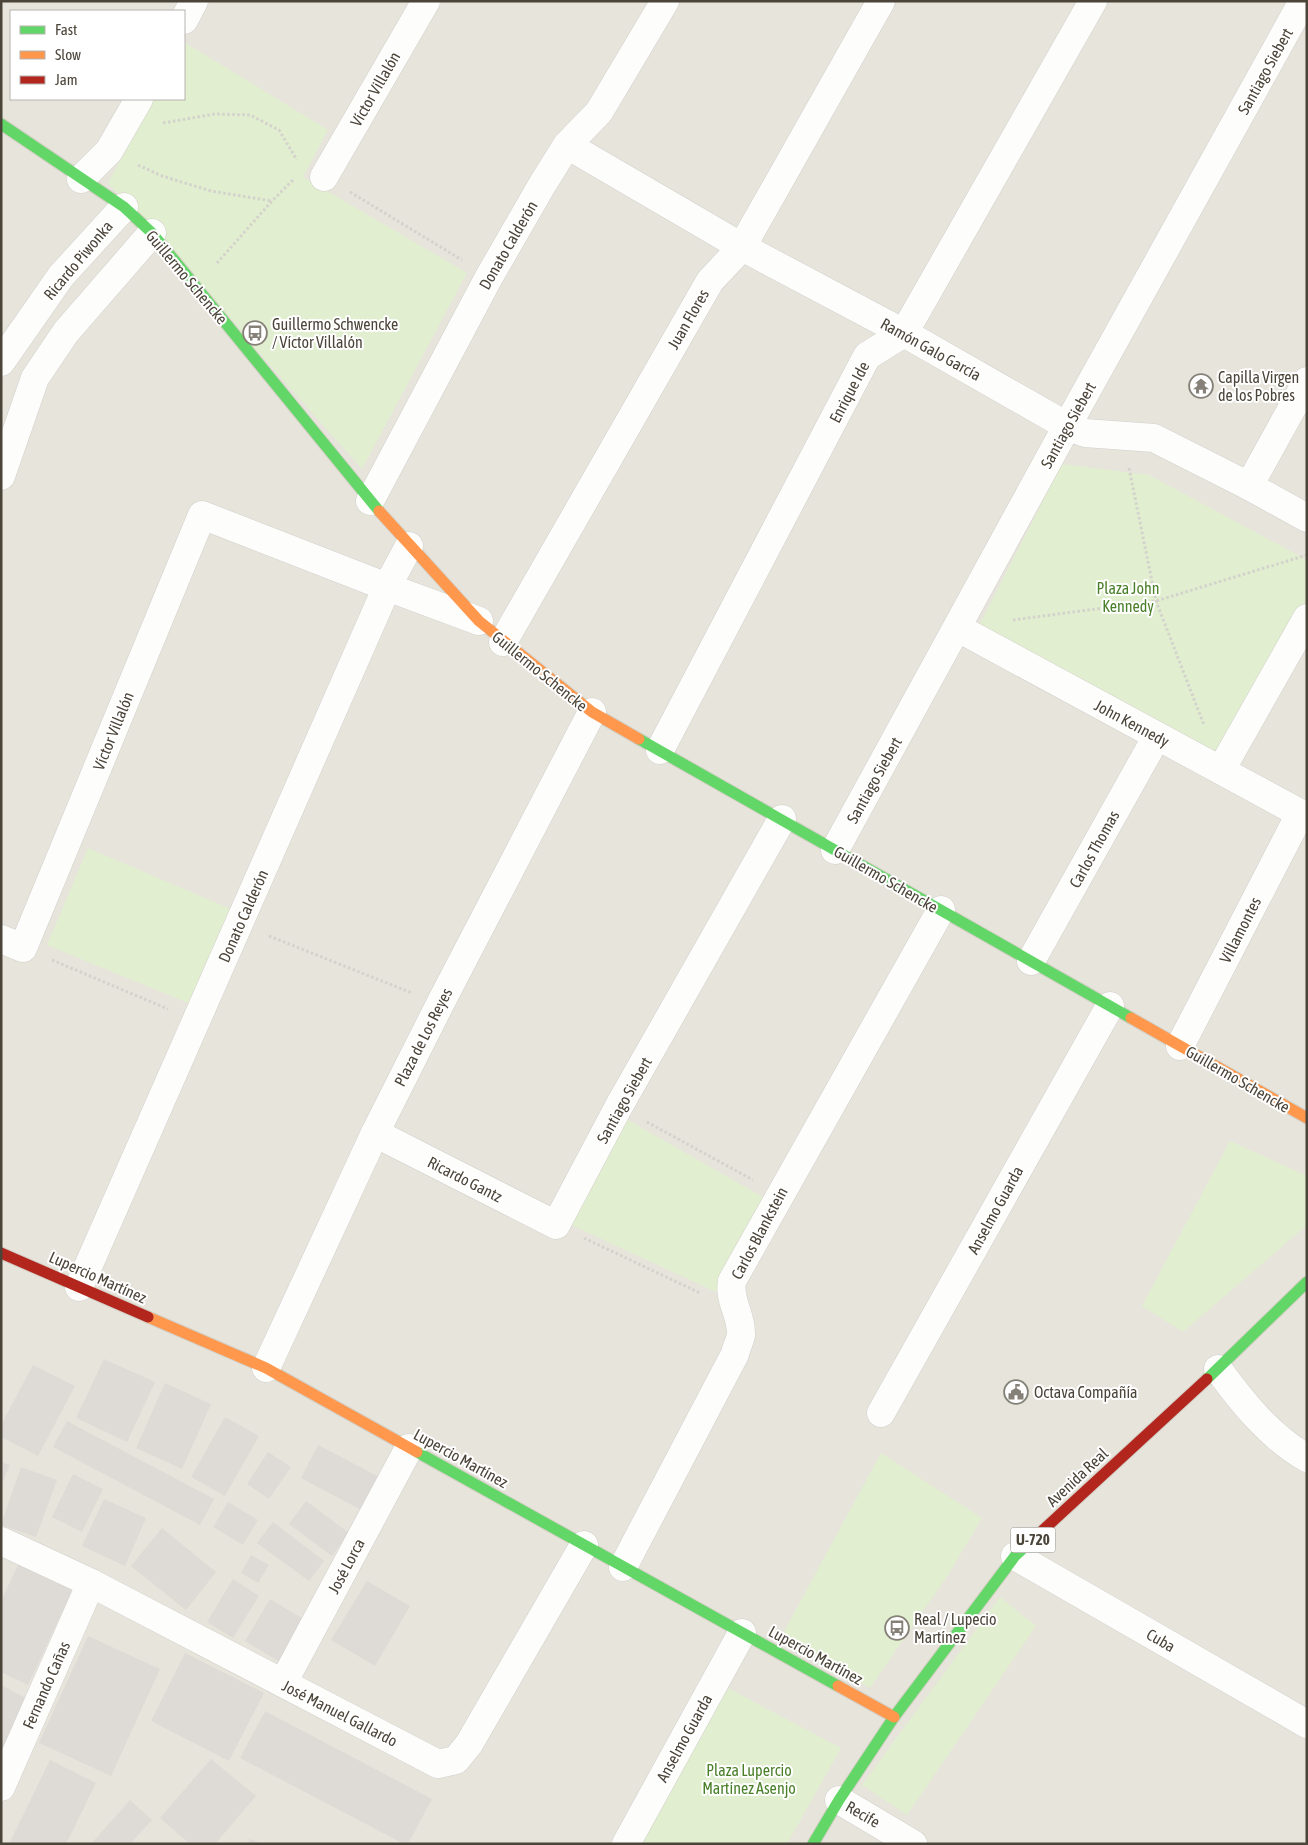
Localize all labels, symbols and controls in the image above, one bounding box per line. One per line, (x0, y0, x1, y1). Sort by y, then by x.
legend (10, 10, 185, 100)
text: Fast (55, 21, 77, 38)
street label: Santiago Siebert (1234, 24, 1297, 118)
text: Slow (55, 46, 81, 63)
street label: Víctor Villalón (346, 49, 404, 129)
text: Jam (55, 71, 78, 88)
street label: Donato Calderón (475, 197, 541, 293)
street label: Ricardo Piwonka (40, 217, 116, 303)
street label: Guillermo Schencke (143, 226, 231, 328)
street label: Juan Flores (664, 286, 712, 352)
street label: Ramón Galo García (878, 314, 984, 384)
place label: Guillermo Schwencke / Víctor Villalón (272, 315, 398, 351)
bus stop icon: Guillermo Schwencke / Víctor Villalón (242, 320, 268, 346)
street label: Enrique Ide (825, 358, 873, 426)
place label: Capilla Virgen de los Pobres (1218, 368, 1299, 404)
temple icon: Capilla Virgen de los Pobres (1188, 373, 1214, 399)
street label: Santiago Siebert (1037, 378, 1100, 472)
park label: Plaza John Kennedy (1096, 579, 1160, 616)
street label: Guillermo Schencke (489, 627, 591, 715)
street label: Víctor Villalón (89, 689, 137, 773)
street label: John Kennedy (1091, 696, 1173, 751)
street label: Santiago Siebert (843, 733, 906, 827)
street label: Carlos Thomas (1065, 807, 1123, 891)
street label: Guillermo Schencke (831, 842, 941, 916)
street label: Donato Calderón (215, 867, 271, 965)
street label: Villamontes (1216, 894, 1264, 966)
street label: Plaza de Los Reyes (390, 985, 457, 1090)
street label: Guillermo Schencke (1183, 1042, 1293, 1116)
street label: Santiago Siebert (593, 1053, 656, 1147)
street label: Ricardo Gantz (425, 1153, 505, 1206)
street label: Anselmo Guarda (964, 1163, 1026, 1257)
street label: Carlos Blankstein (727, 1184, 791, 1282)
street label: Lupercio Martínez (46, 1248, 150, 1308)
public building icon: Octava Compañía (1003, 1379, 1029, 1405)
place label: Octava Compañía (1034, 1383, 1138, 1402)
street label: Lupercio Martínez (410, 1425, 511, 1492)
street label: Avenida Real (1043, 1444, 1112, 1510)
road number: U-720 (1010, 1528, 1056, 1552)
street label: José Lorca (324, 1535, 368, 1597)
place label: Real / Lupecio Martínez (914, 1610, 997, 1646)
bus stop icon: Real / Lupecio Martínez (884, 1615, 910, 1641)
street label: Lupercio Martínez (765, 1622, 866, 1689)
street label: Cuba (1144, 1625, 1178, 1655)
street label: Fernando Cañas (19, 1638, 73, 1732)
street label: José Manuel Gallardo (279, 1676, 401, 1750)
street label: Anselmo Guarda (653, 1691, 715, 1785)
park label: Plaza Lupercio Martínez Asenjo (702, 1761, 796, 1798)
street label: Recife (843, 1797, 883, 1831)

